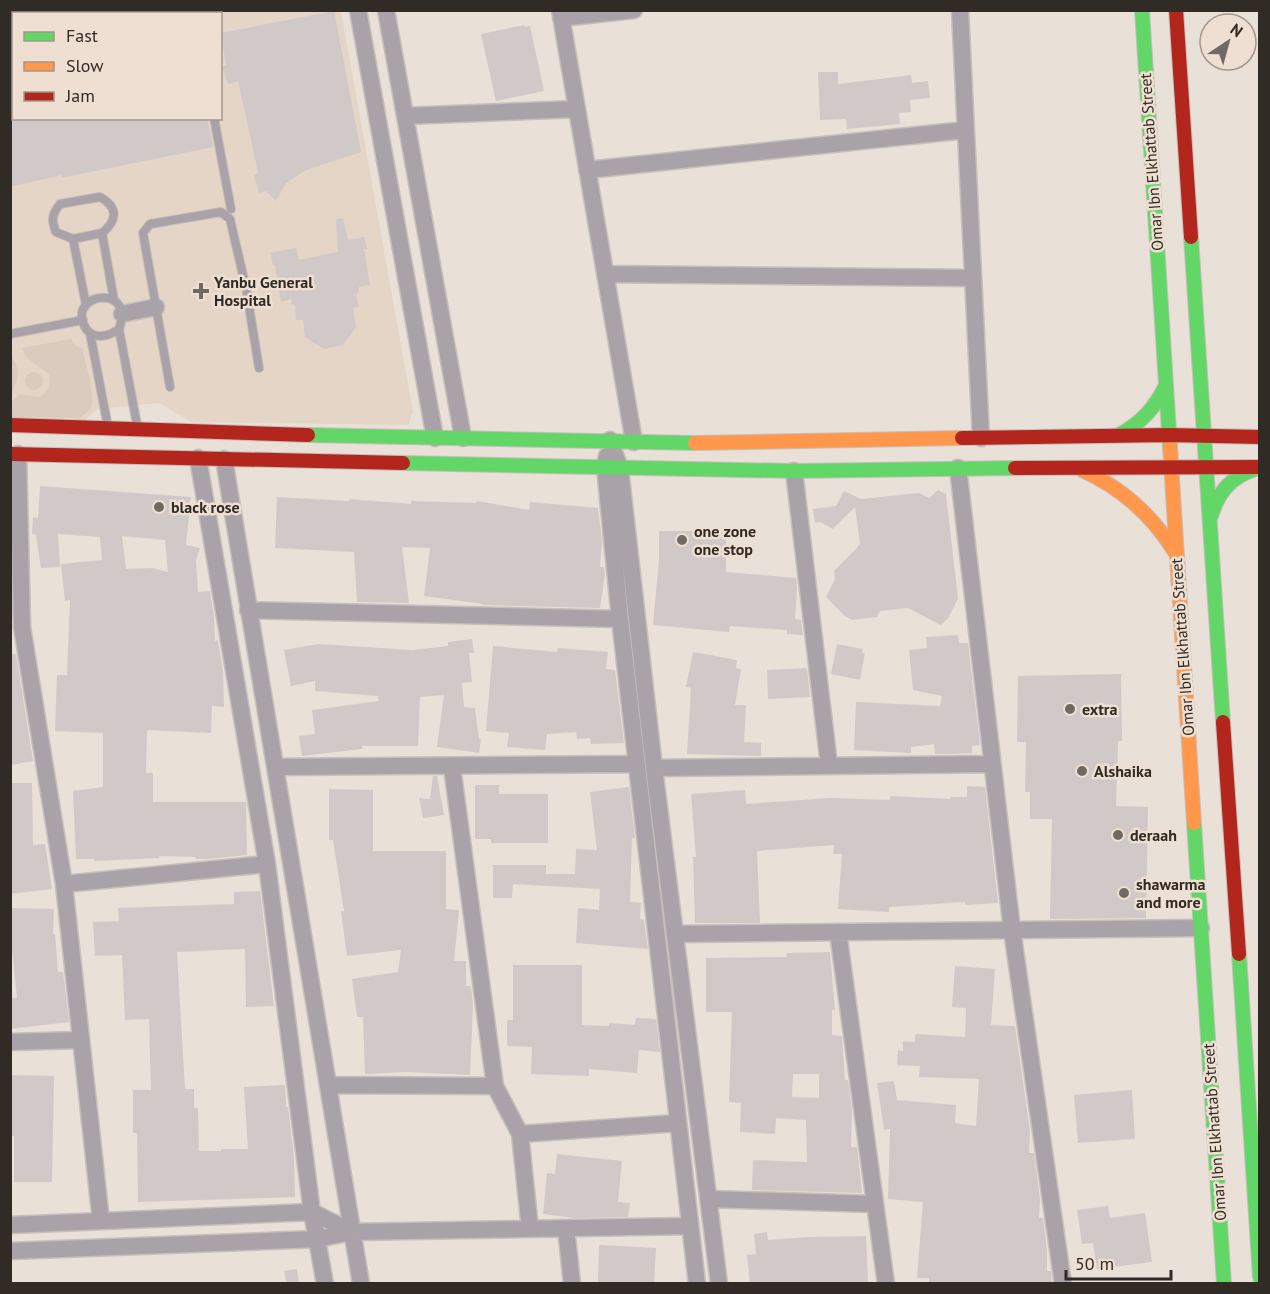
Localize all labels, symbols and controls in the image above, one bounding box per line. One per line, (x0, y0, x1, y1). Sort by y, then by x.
legend (12, 12, 222, 120)
north arrow (1198, 12, 1258, 72)
text: N (1227, 19, 1247, 41)
text: Fast (66, 24, 98, 47)
text: Slow (66, 54, 104, 77)
street label: Omar Ibn Elkhattab Street (1135, 72, 1167, 252)
text: Jam (65, 84, 95, 107)
place label: Yanbu General Hospital (213, 272, 313, 310)
marker: Yanbu General Hospital (192, 282, 210, 300)
place label: black rose (171, 497, 240, 517)
marker: black rose (152, 500, 166, 514)
place label: one zone one stop (694, 521, 756, 559)
marker: one zone one stop (675, 533, 689, 547)
street label: Omar Ibn Elkhattab Street (1166, 557, 1198, 737)
place label: extra (1082, 699, 1117, 719)
marker: extra (1063, 702, 1077, 716)
place label: Alshaika (1094, 761, 1152, 781)
marker: Alshaika (1075, 764, 1089, 778)
place label: deraah (1130, 825, 1177, 845)
marker: deraah (1111, 828, 1125, 842)
place label: shawarma and more (1136, 874, 1205, 912)
marker: shawarma and more (1117, 886, 1131, 900)
street label: Omar Ibn Elkhattab Street (1198, 1042, 1230, 1222)
scale bar (1066, 1243, 1171, 1281)
text: 50 m (1075, 1252, 1114, 1275)

